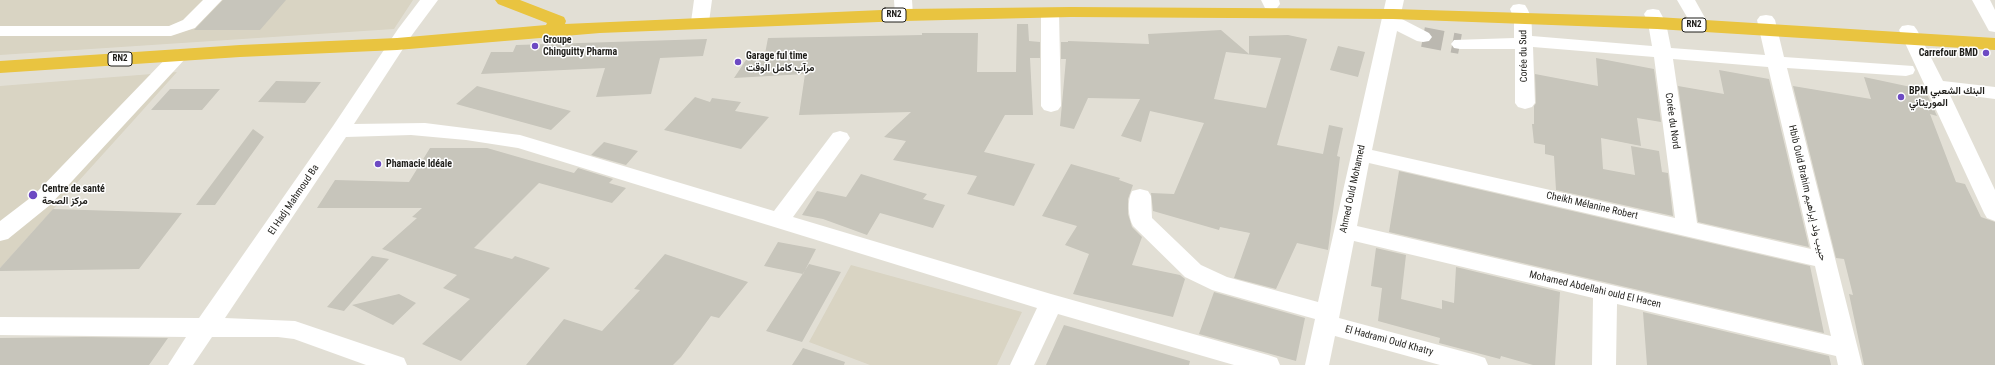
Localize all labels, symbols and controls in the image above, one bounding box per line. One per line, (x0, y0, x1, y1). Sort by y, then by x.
road number: RN2 (882, 8, 906, 22)
road number: RN2 (1682, 18, 1706, 32)
street label: Corée du Sud (1518, 30, 1530, 82)
place label: Groupe Chinguitty Pharma (543, 34, 617, 58)
marker: Groupe Chinguitty Pharma (530, 41, 540, 51)
place label: Carrefour BMD (1919, 47, 1978, 59)
marker: Carrefour BMD (1981, 48, 1991, 58)
place label: Garage ful time مرآب كامل الوقت (746, 50, 815, 74)
road number: RN2 (108, 52, 132, 66)
marker: Garage ful time مرآب كامل الوقت (733, 57, 743, 67)
place label: BPM البنك الشعبي الموريتاني (1909, 85, 1985, 108)
street label: Corée du Nord (1662, 92, 1682, 150)
marker: BPM البنك الشعبي الموريتاني (1896, 92, 1906, 102)
street label: Hbib Ould Brahim حبيب ولد إبراهيم (1786, 124, 1828, 262)
street label: Ahmed Ould Mohamed (1338, 144, 1368, 234)
place label: Phamacie Idéale (386, 158, 452, 170)
marker: Phamacie Idéale (373, 159, 383, 169)
street label: El Hadj Mahmoud Ba (266, 163, 322, 237)
place label: Centre de santé مركز الصحة (42, 183, 105, 206)
marker: Centre de santé مركز الصحة (27, 189, 39, 201)
street label: Cheikh Mélanine Robert (1545, 190, 1639, 222)
street label: Mohamed Abdellahi ould El Hacen (1528, 269, 1662, 311)
street label: El Hadrami Ould Khatry (1343, 323, 1435, 359)

